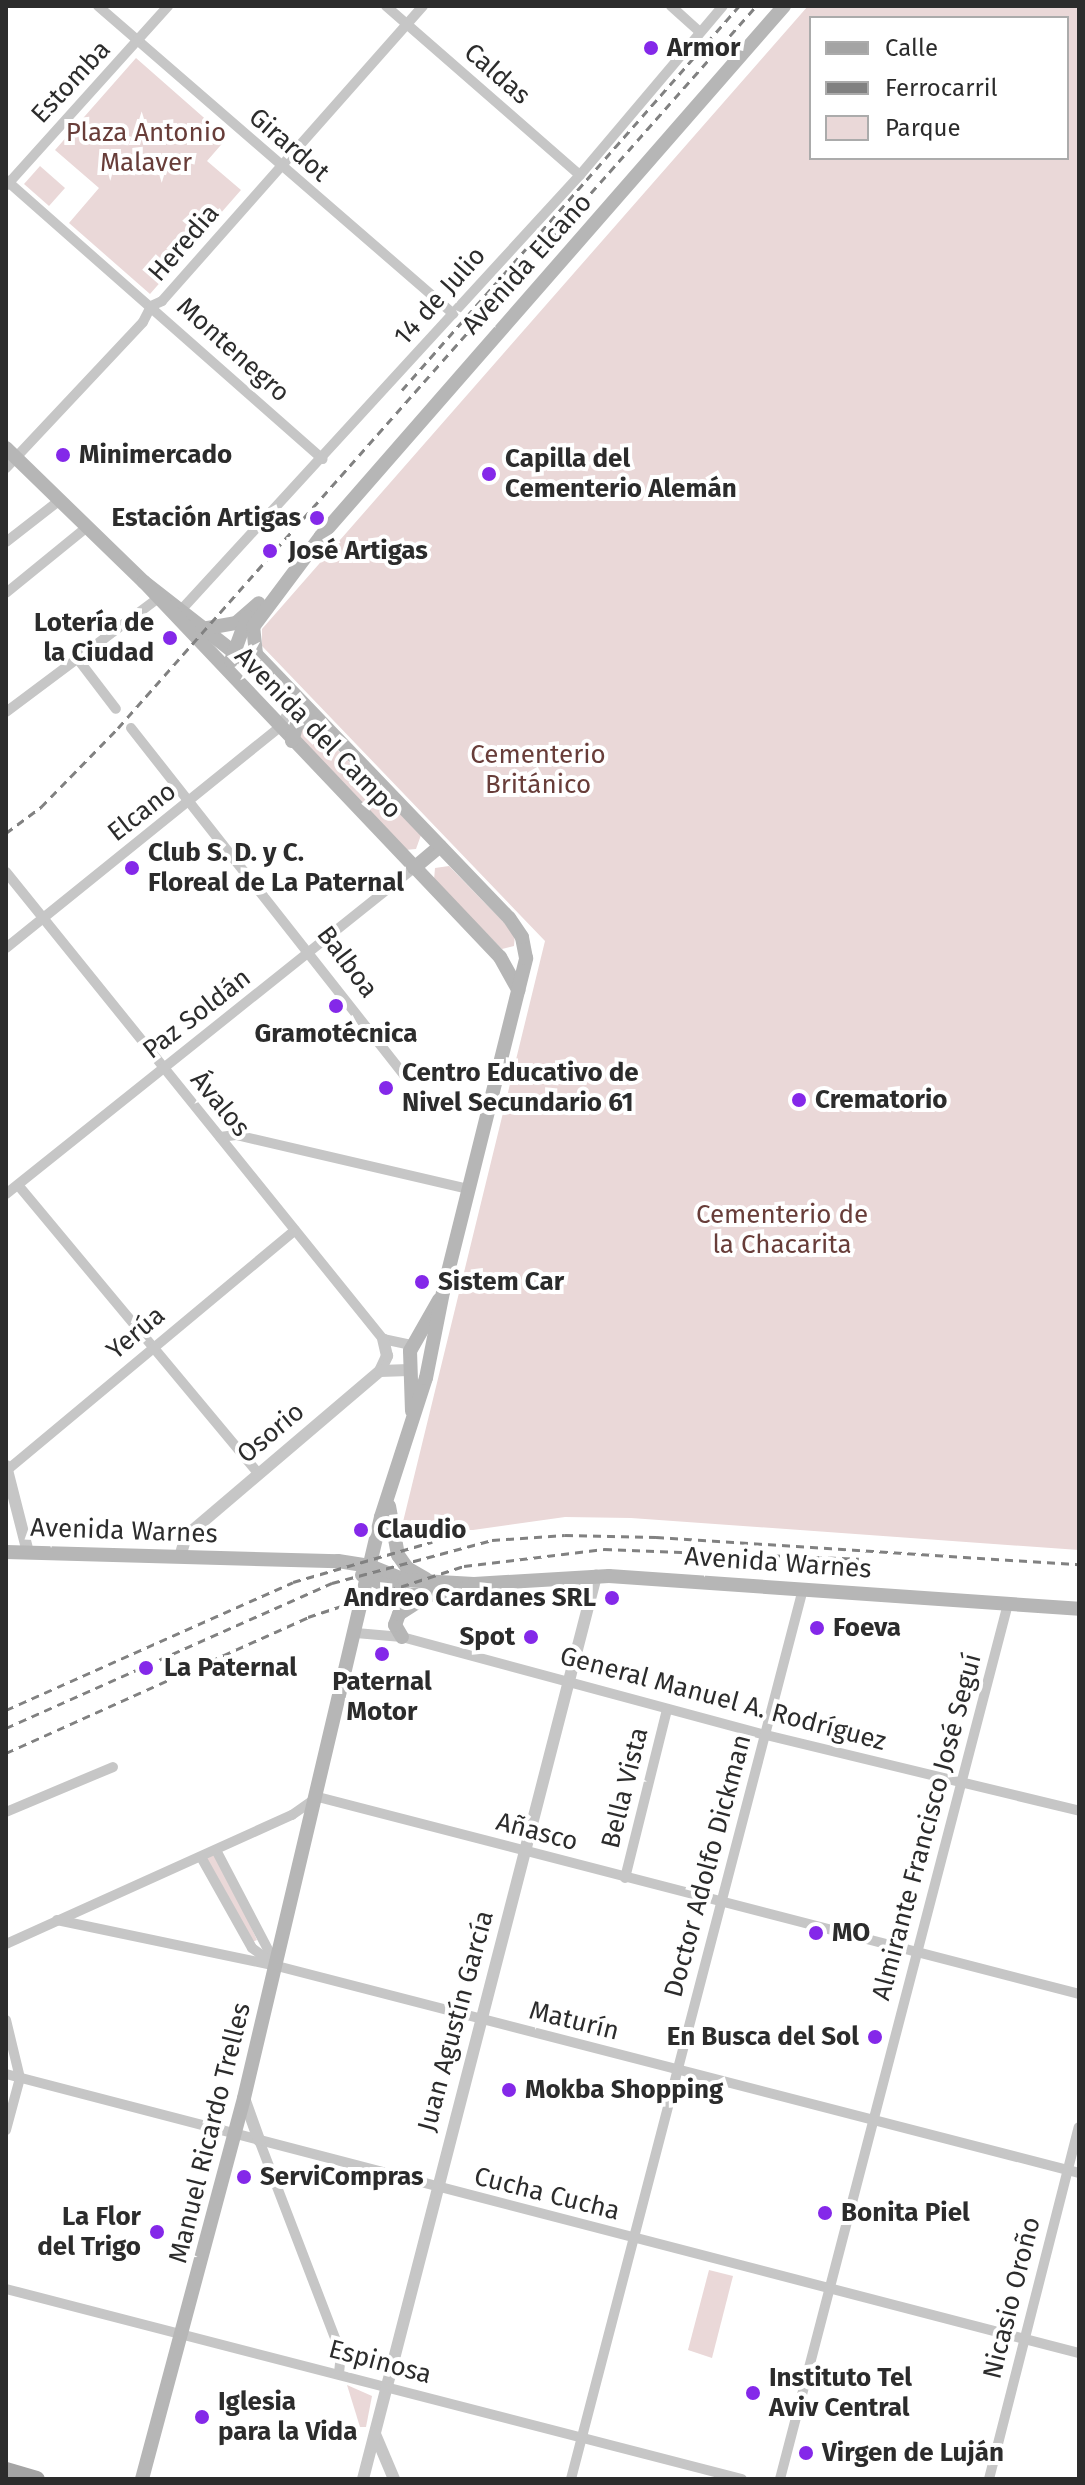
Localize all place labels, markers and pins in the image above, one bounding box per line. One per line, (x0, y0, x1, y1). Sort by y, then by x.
place label: Armor (667, 32, 740, 64)
marker: Armor (642, 39, 660, 57)
place label: Minimercado (79, 439, 232, 471)
place label: Capilla del Cementerio Alemán (505, 443, 737, 504)
marker: Minimercado (54, 446, 72, 464)
marker: Capilla del Cementerio Alemán (480, 465, 498, 483)
place label: Estación Artigas (111, 502, 301, 534)
marker: Estación Artigas (308, 509, 326, 527)
place label: José Artigas (288, 535, 428, 567)
marker: José Artigas (259, 540, 281, 562)
place label: Lotería de la Ciudad (34, 607, 154, 668)
marker: Lotería de la Ciudad (161, 629, 179, 647)
place label: Club S. D. y C. Floreal de La Paternal (148, 837, 404, 898)
marker: Club S. D. y C. Floreal de La Paternal (123, 859, 141, 877)
marker: Gramotécnica (327, 997, 345, 1015)
place label: Gramotécnica (255, 1018, 417, 1050)
place label: Centro Educativo de Nivel Secundario 61 (402, 1057, 639, 1118)
marker: Centro Educativo de Nivel Secundario 61 (377, 1079, 395, 1097)
place label: Crematorio (815, 1084, 948, 1116)
marker: Crematorio (790, 1091, 808, 1109)
place label: Sistem Car (438, 1266, 564, 1298)
marker: Sistem Car (413, 1273, 431, 1291)
place label: Claudio (377, 1514, 467, 1546)
marker: Claudio (352, 1521, 370, 1539)
place label: Andreo Cardanes SRL (344, 1582, 596, 1614)
marker: Andreo Cardanes SRL (603, 1589, 621, 1607)
place label: Foeva (833, 1612, 901, 1644)
marker: Foeva (808, 1619, 826, 1637)
place label: Spot (459, 1621, 515, 1653)
marker: Spot (522, 1628, 540, 1646)
marker: Paternal Motor (373, 1645, 391, 1663)
place label: La Paternal (164, 1652, 297, 1684)
marker: La Paternal (135, 1657, 157, 1679)
place label: Paternal Motor (332, 1666, 432, 1728)
place label: MO (832, 1917, 870, 1949)
marker: MO (807, 1924, 825, 1942)
place label: En Busca del Sol (667, 2021, 859, 2053)
marker: En Busca del Sol (866, 2028, 884, 2046)
place label: Mokba Shopping (525, 2074, 723, 2106)
marker: Mokba Shopping (500, 2081, 518, 2099)
place label: ServiCompras (260, 2161, 423, 2193)
marker: ServiCompras (235, 2168, 253, 2186)
place label: Bonita Piel (841, 2197, 970, 2229)
place label: La Flor del Trigo (37, 2201, 141, 2262)
marker: Bonita Piel (816, 2204, 834, 2222)
marker: La Flor del Trigo (148, 2223, 166, 2241)
place label: Instituto Tel Aviv Central (769, 2362, 912, 2424)
marker: Instituto Tel Aviv Central (744, 2384, 762, 2402)
place label: Iglesia para la Vida (218, 2386, 357, 2448)
marker: Iglesia para la Vida (193, 2408, 211, 2426)
place label: Virgen de Luján (822, 2437, 1004, 2469)
marker: Virgen de Luján (797, 2444, 815, 2462)

